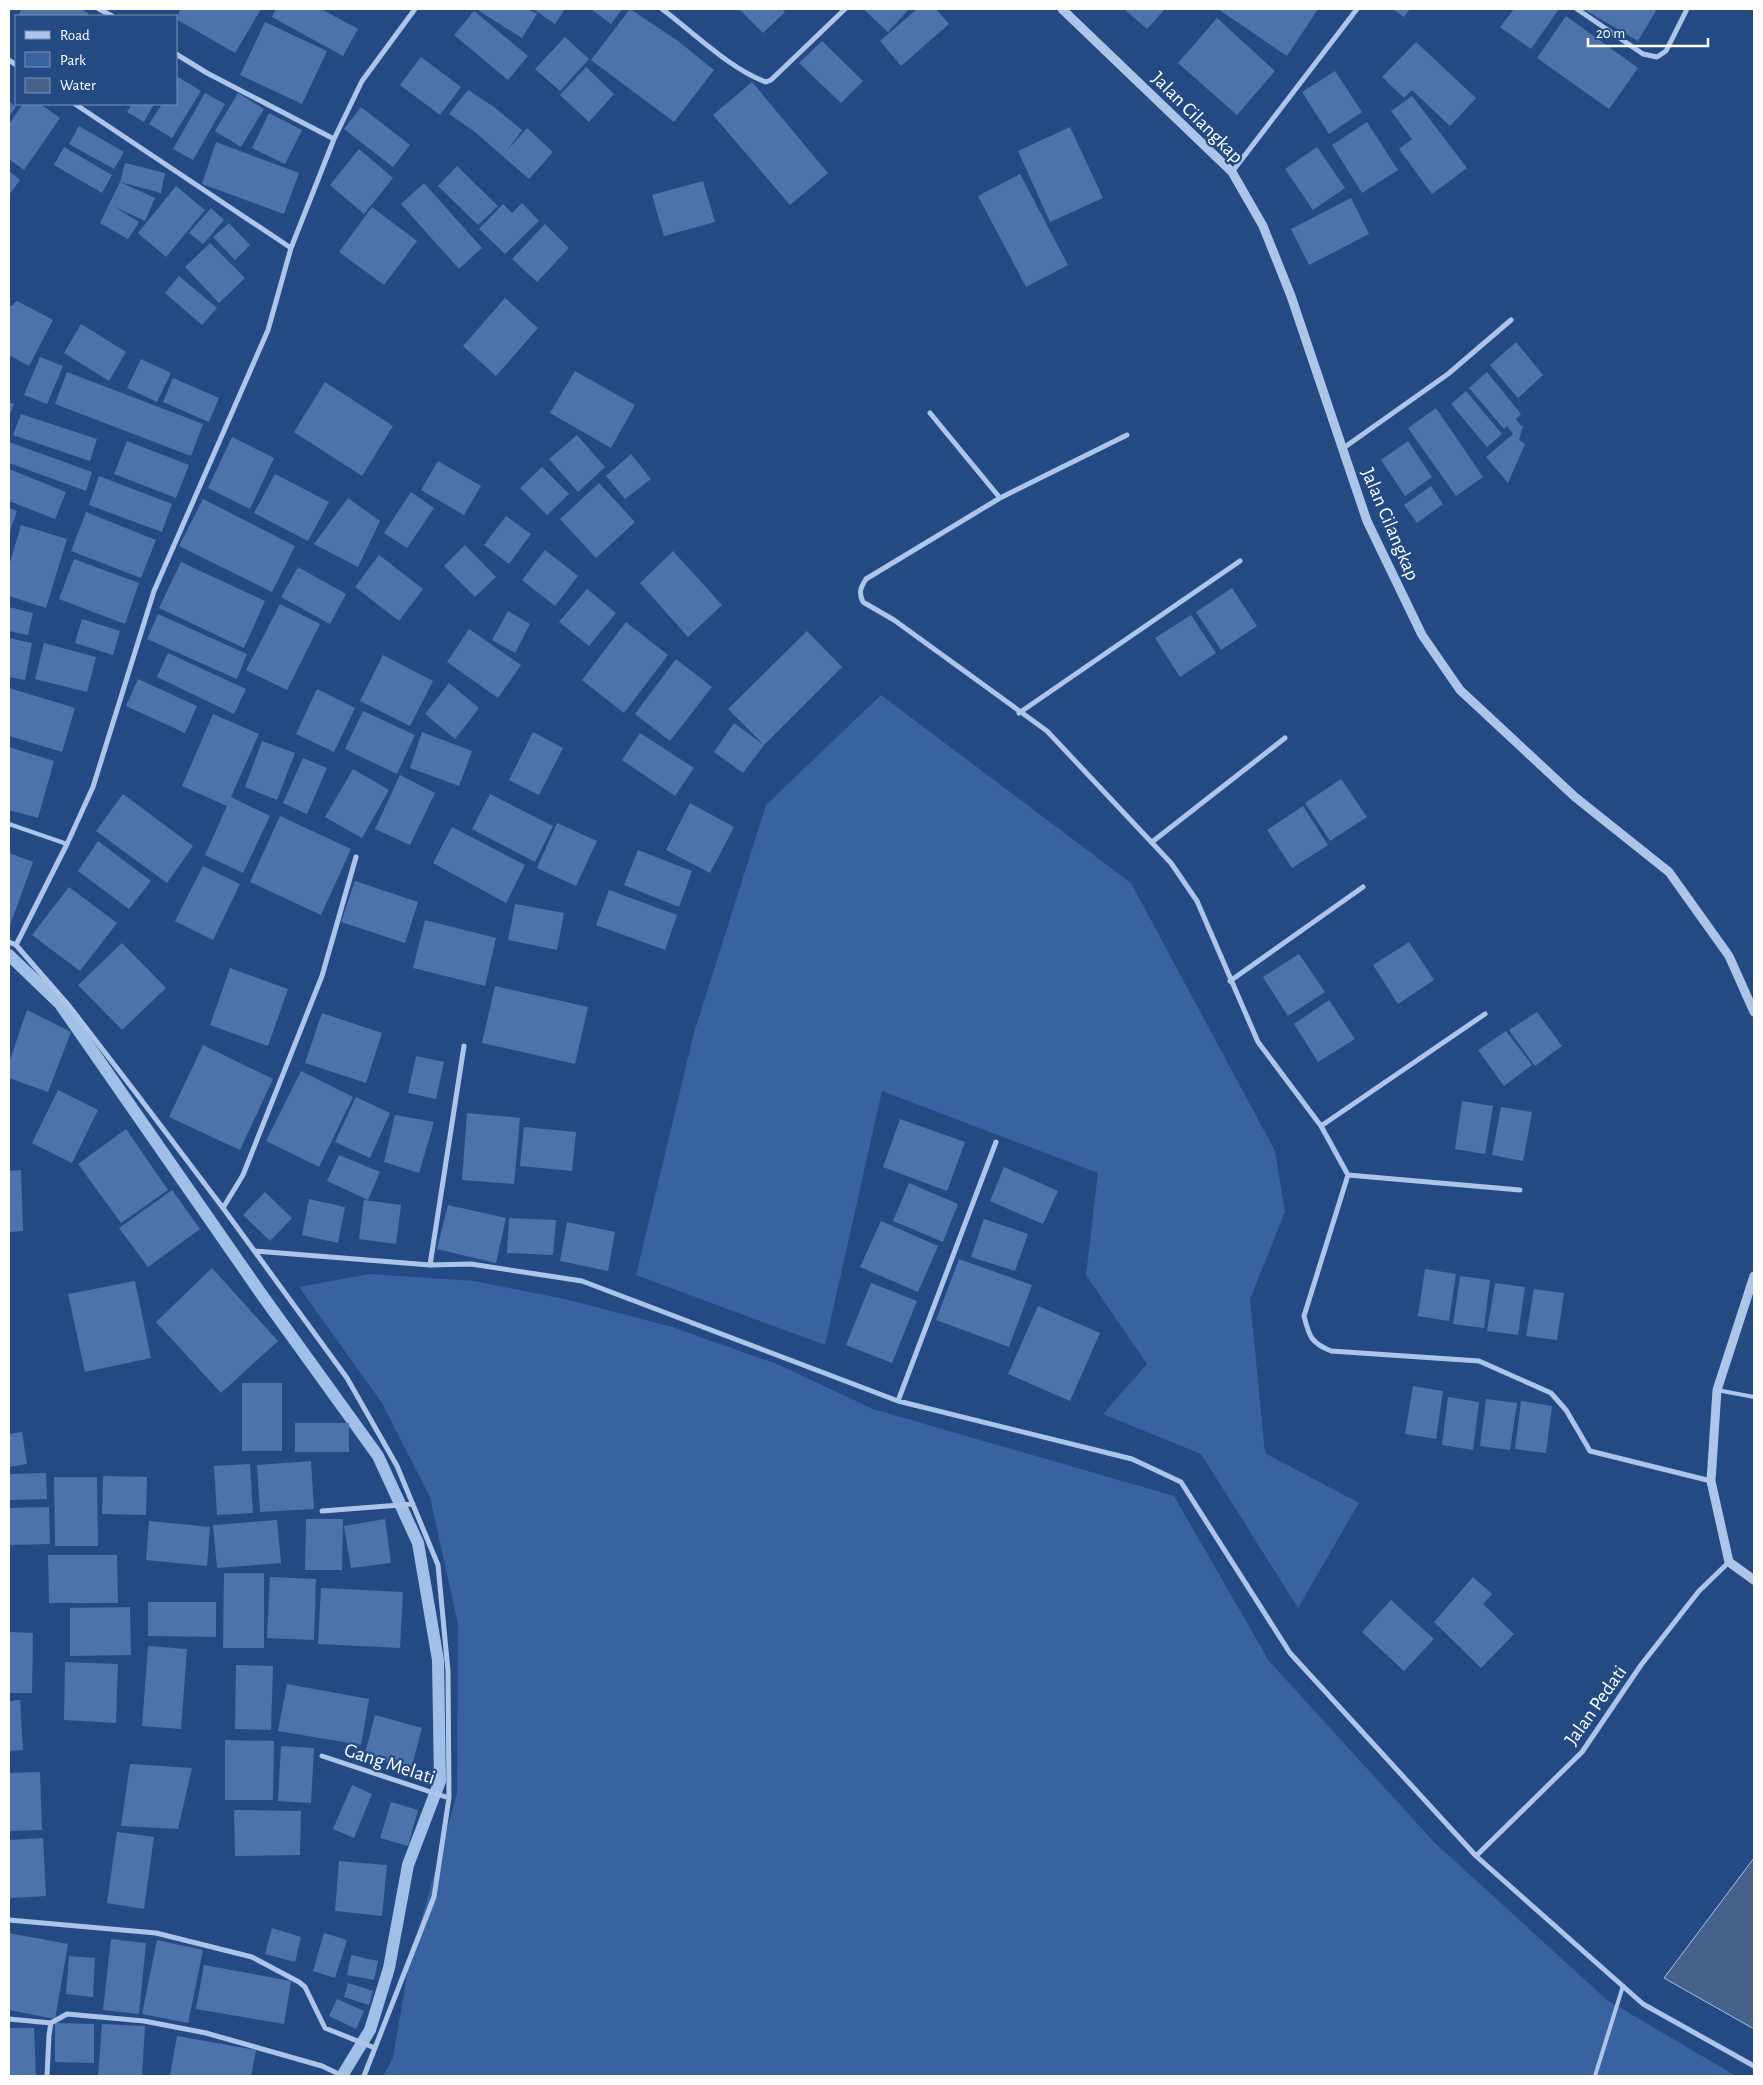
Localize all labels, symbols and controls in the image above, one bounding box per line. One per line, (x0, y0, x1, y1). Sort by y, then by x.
legend (15, 15, 178, 105)
scale bar (1588, 15, 1708, 47)
text: 20 m (1596, 26, 1625, 41)
text: Road (60, 28, 90, 43)
text: Park (60, 53, 86, 68)
street label: Jalan Cilangkap (1148, 68, 1247, 167)
text: Water (60, 78, 96, 93)
street label: Jalan Cilangkap (1357, 465, 1423, 584)
street label: Jalan Pedati (1561, 1662, 1630, 1749)
street label: Gang Melati (342, 1740, 438, 1788)

